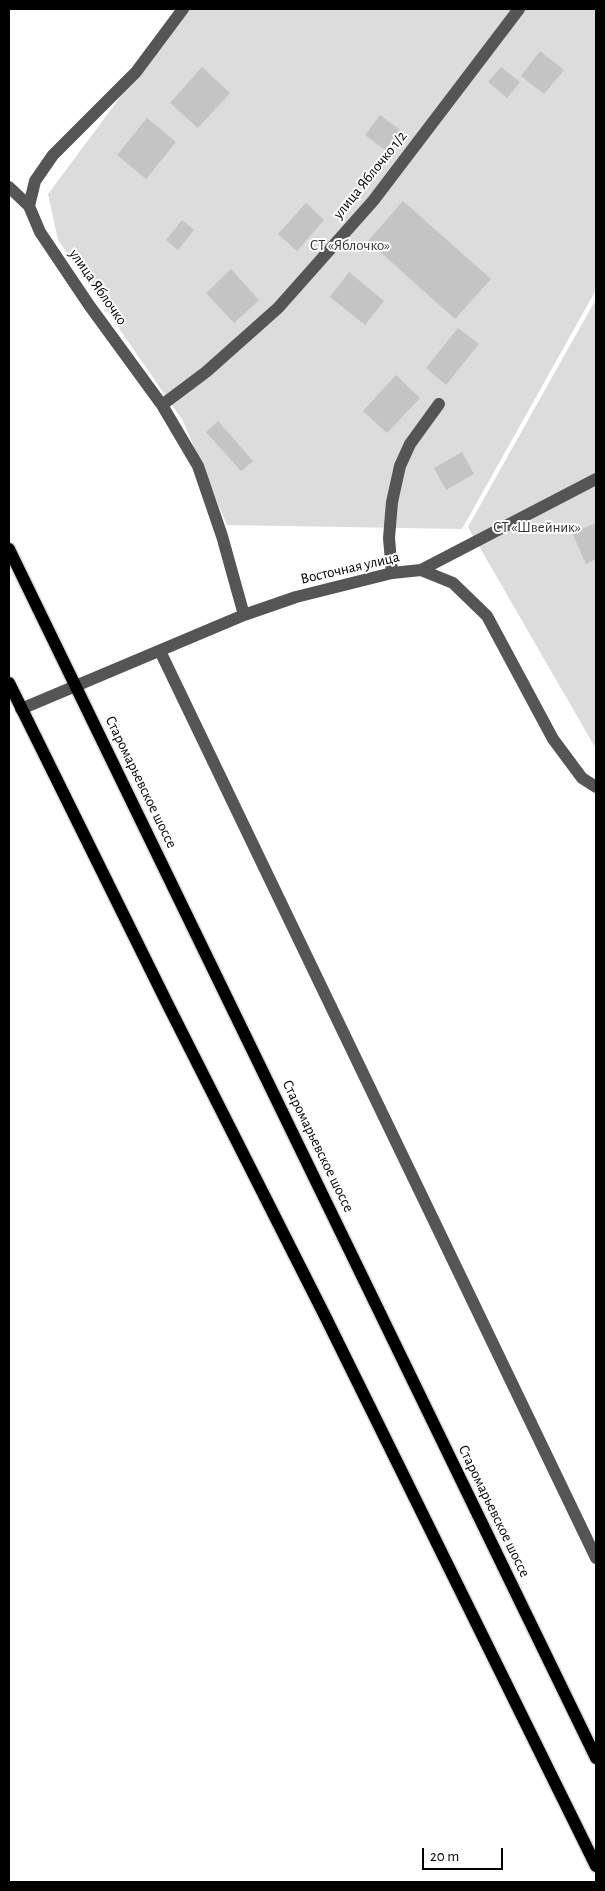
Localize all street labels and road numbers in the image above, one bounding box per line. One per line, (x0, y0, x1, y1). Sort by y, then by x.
street label: улица Яблочко 1/2 (329, 128, 411, 222)
street label: улица Яблочко (65, 245, 131, 329)
street label: Восточная улица (299, 548, 401, 588)
street label: Старомарьевское шоссе (101, 713, 181, 851)
street label: Старомарьевское шоссе (278, 1077, 358, 1215)
street label: Старомарьевское шоссе (454, 1442, 534, 1580)

